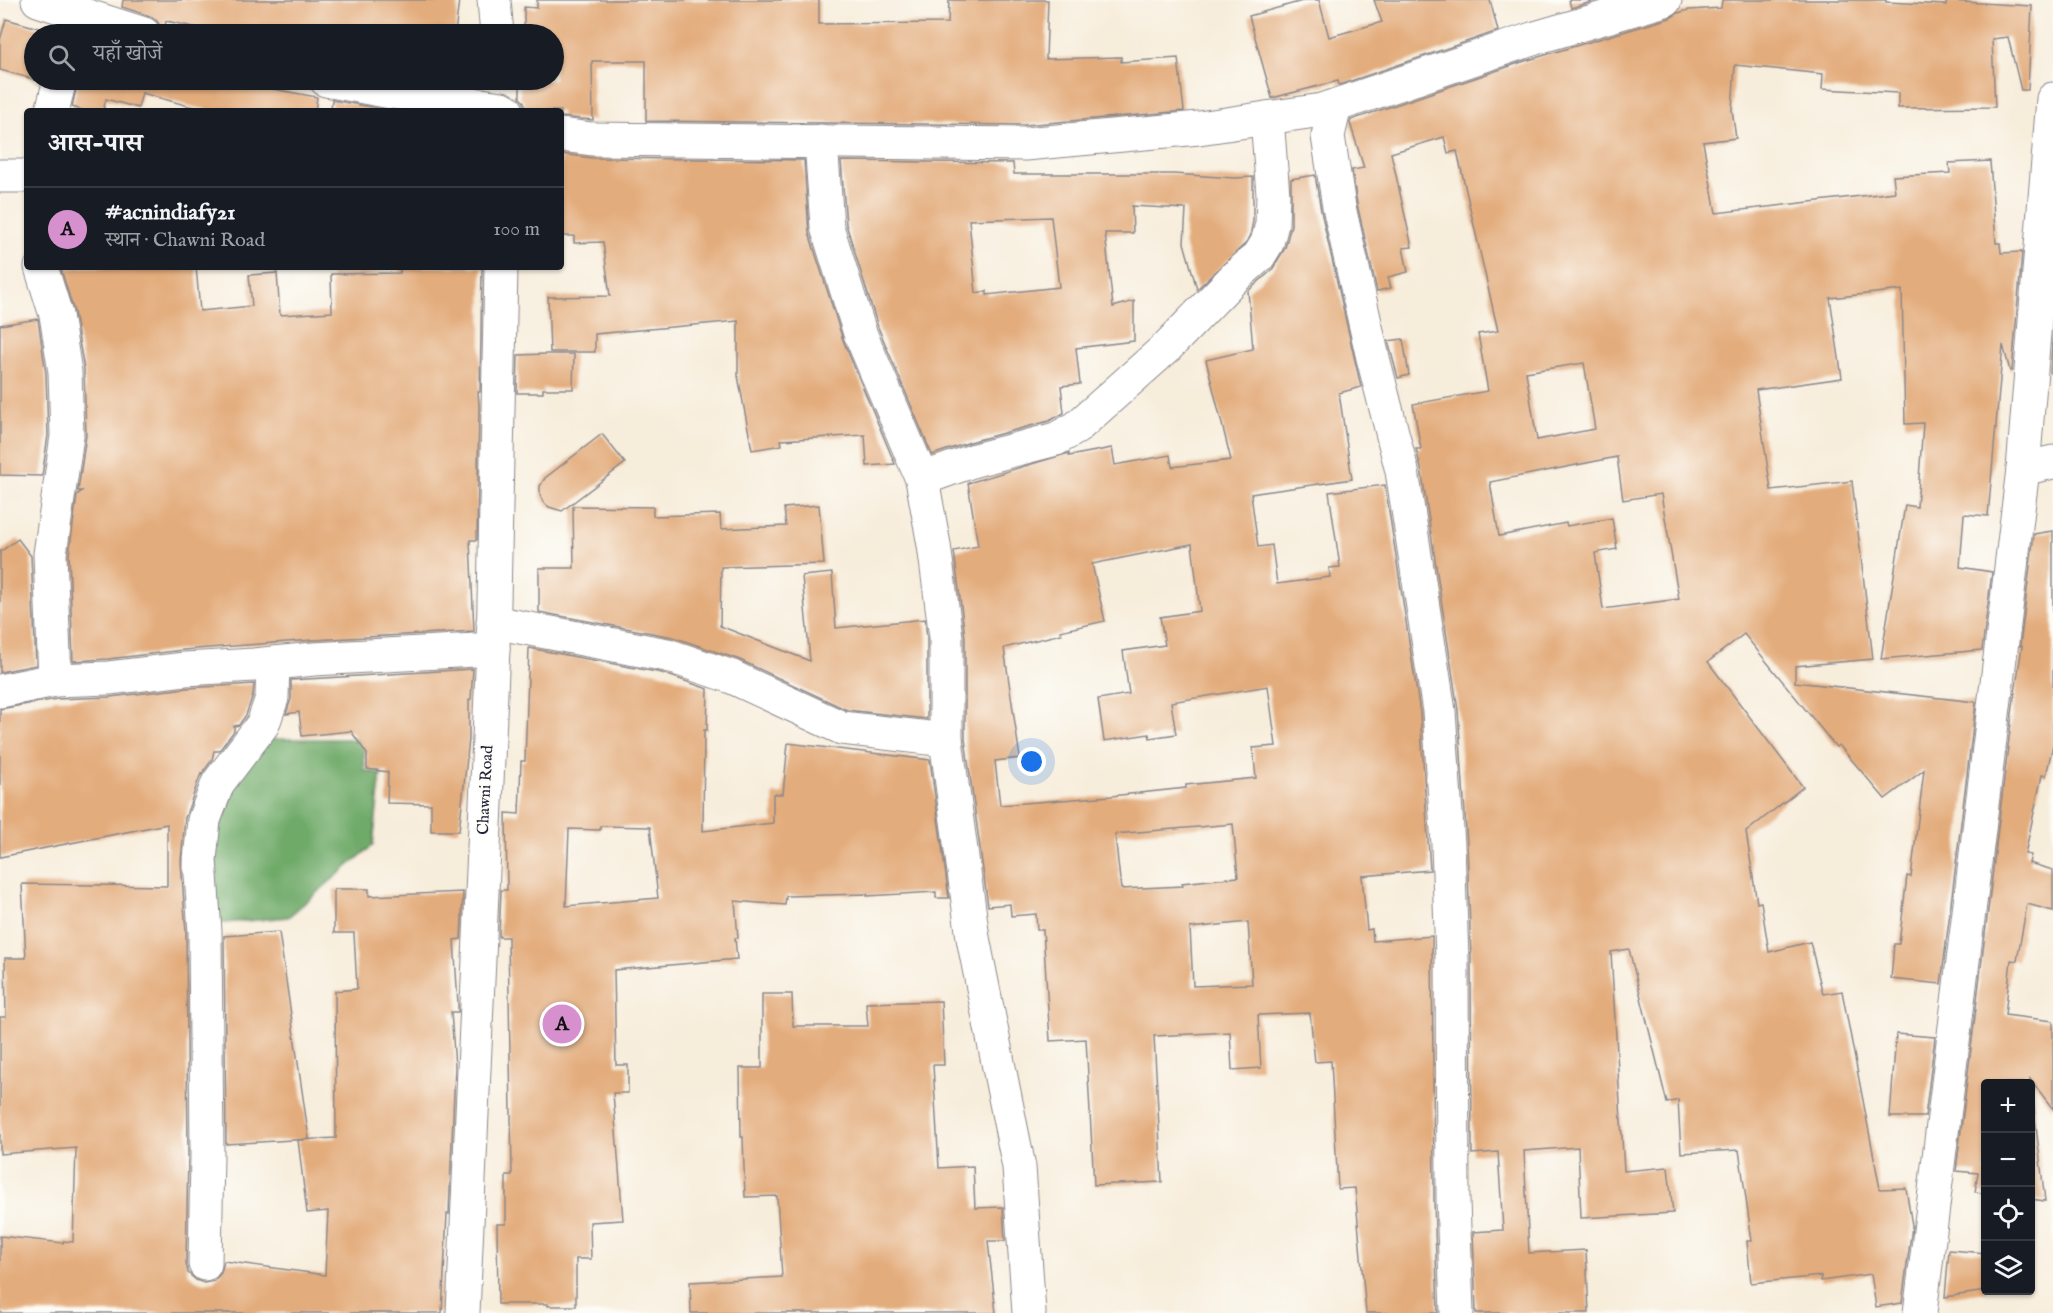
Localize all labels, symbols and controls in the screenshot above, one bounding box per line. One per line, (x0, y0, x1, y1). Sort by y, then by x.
search box (24, 24, 564, 90)
text: यहाँ खोजें (93, 40, 162, 68)
icon: search (45, 41, 78, 74)
text: आस-पास (48, 127, 143, 160)
text: #acnindiafy21 (105, 199, 235, 227)
text: A (61, 217, 74, 242)
text: 100 m (493, 217, 540, 242)
text: स्थान · Chawni Road (105, 228, 265, 253)
street label: Chawni Road (474, 744, 498, 835)
your location (1017, 747, 1046, 776)
pin: A (542, 1002, 582, 1046)
map controls (1981, 1079, 2035, 1295)
button: + (1981, 1079, 2035, 1133)
button: − (1981, 1133, 2035, 1187)
button: locate (1981, 1187, 2035, 1241)
button: layers (1981, 1241, 2035, 1295)

